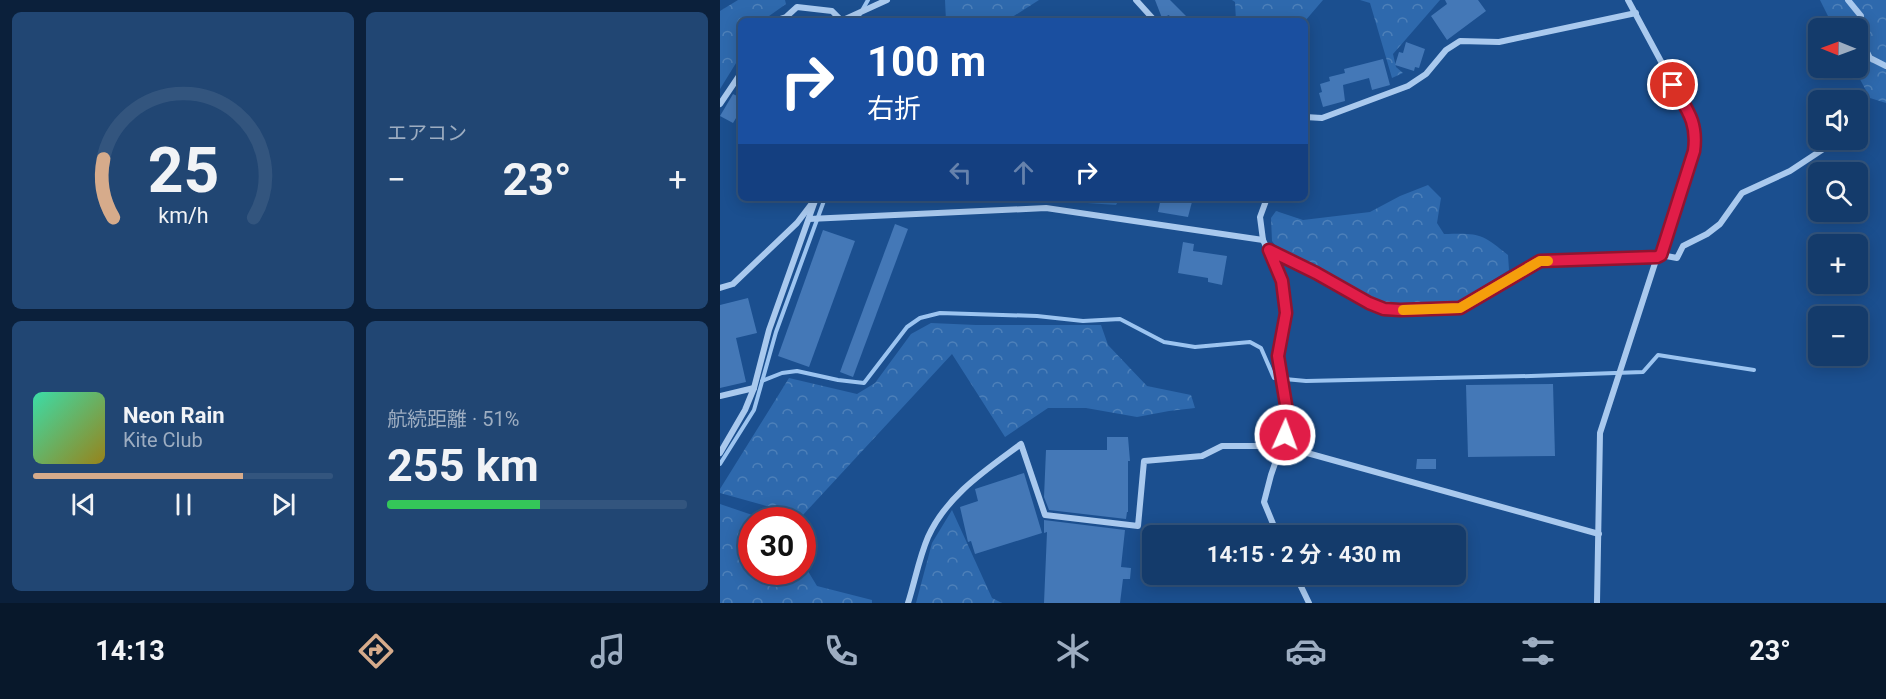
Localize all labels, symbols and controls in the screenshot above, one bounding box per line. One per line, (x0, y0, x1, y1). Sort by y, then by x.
north arrow (1808, 18, 1868, 78)
map controls (1808, 18, 1868, 366)
text: 100 m (867, 37, 986, 86)
icon: right (768, 42, 846, 120)
pin (1647, 59, 1698, 110)
icon: arrive (1656, 68, 1689, 101)
button: sound (1808, 90, 1868, 150)
text: 右折 (867, 93, 921, 125)
text: エアコン (387, 121, 467, 145)
text: 25 (147, 134, 219, 207)
text: 23° (502, 153, 572, 206)
icon: left (944, 156, 977, 189)
icon: ahead (1007, 156, 1040, 189)
icon: right (1070, 156, 1103, 189)
text: − (387, 160, 406, 199)
text: + (668, 160, 687, 199)
button: search (1808, 162, 1868, 222)
text: km/h (158, 203, 208, 228)
button: + (1808, 234, 1868, 294)
button: − (1808, 306, 1868, 366)
text: Neon Rain (123, 403, 225, 428)
position arrow (1253, 403, 1317, 467)
text: 航続距離 · 51% (387, 407, 519, 431)
text: Kite Club (123, 428, 203, 452)
text: 255 km (387, 439, 539, 492)
icon: previous (67, 488, 100, 521)
icon: pause (167, 488, 200, 521)
icon: next (267, 488, 300, 521)
speed limit sign: 30 (738, 507, 816, 585)
text: 14:15 · 2 分 · 430 m (1207, 542, 1401, 567)
icon: directions (355, 630, 397, 672)
icon: music (587, 630, 629, 672)
icon: phone (820, 630, 862, 672)
icon: climate (1052, 630, 1094, 672)
icon: car (1285, 630, 1327, 672)
icon: filters (1517, 630, 1559, 672)
text: 14:13 (95, 635, 165, 667)
text: 23° (1749, 635, 1791, 667)

